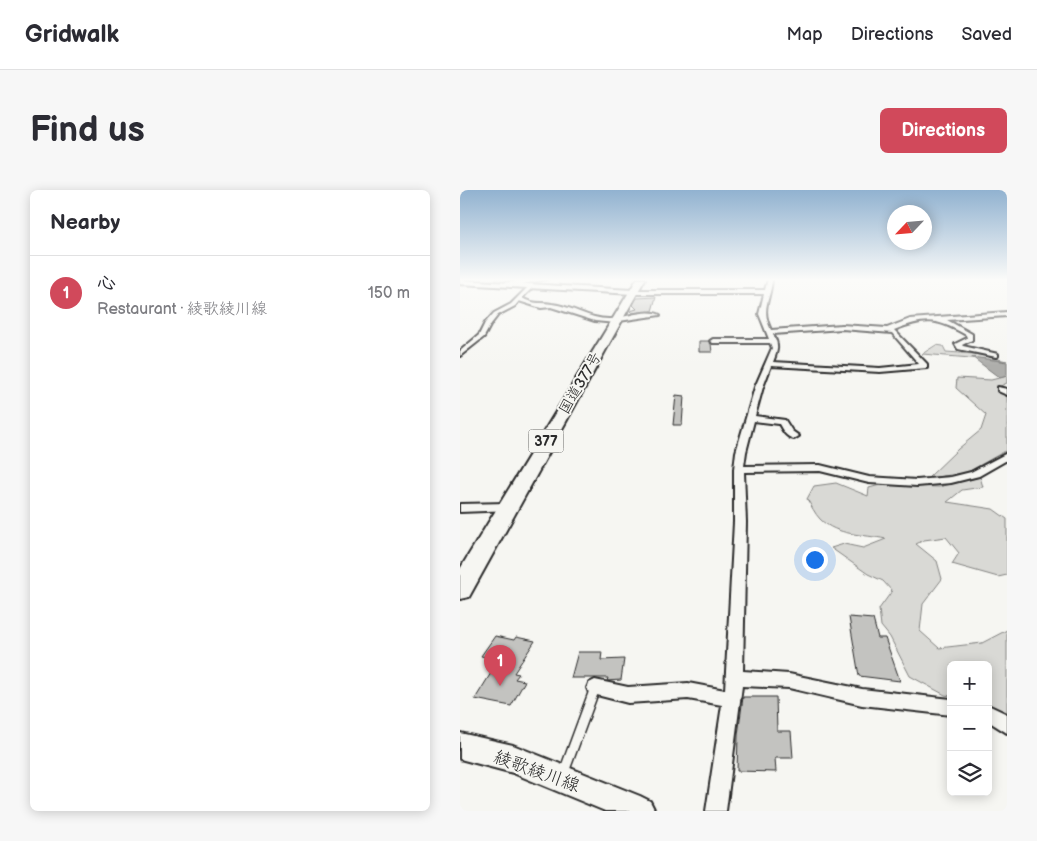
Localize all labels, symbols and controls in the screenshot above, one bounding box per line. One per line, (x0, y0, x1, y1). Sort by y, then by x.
text: Gridwalk (25, 20, 119, 49)
text: Map (787, 24, 823, 45)
text: Directions (851, 24, 933, 45)
text: Saved (961, 24, 1012, 45)
button: Directions (880, 108, 1007, 153)
text: Find us (30, 109, 145, 152)
north arrow (887, 205, 932, 250)
text: Nearby (50, 210, 120, 235)
text: 心 (97, 272, 116, 295)
text: 1 (63, 284, 69, 303)
text: 150 m (368, 284, 410, 303)
text: Restaurant · 綾歌綾川線 (97, 300, 267, 319)
street label: 国道377号 (555, 349, 606, 418)
road number: 377 (528, 430, 564, 452)
your location (802, 547, 828, 573)
pin: 1 (484, 645, 516, 686)
map controls (947, 661, 992, 796)
button: + (947, 661, 992, 706)
button: − (947, 706, 992, 751)
street label: 綾歌綾川線 (491, 746, 583, 797)
button: layers (947, 751, 992, 796)

